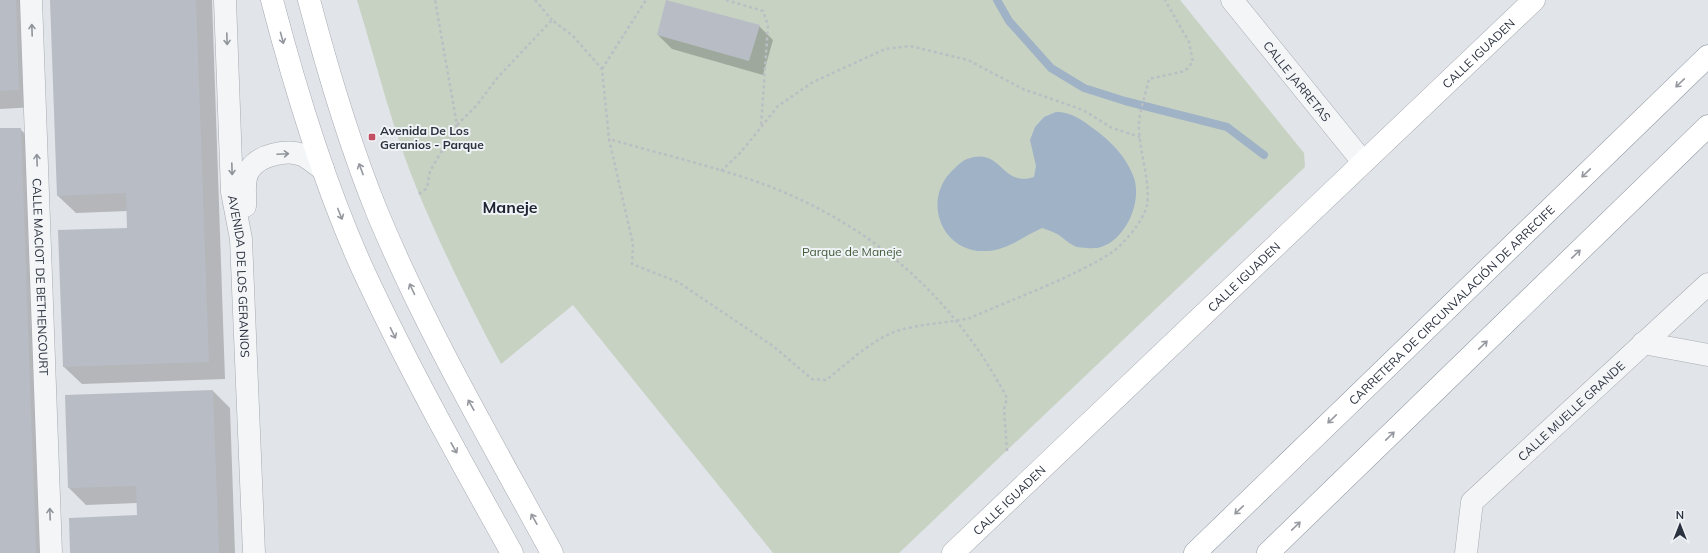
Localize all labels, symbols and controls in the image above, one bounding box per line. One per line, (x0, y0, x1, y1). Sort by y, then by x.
street label: CALLE IGUADEN (1439, 15, 1518, 91)
one-way arrow (29, 24, 36, 37)
one-way arrow (279, 31, 287, 44)
one-way arrow (223, 32, 230, 45)
street label: CALLE JARRETAS (1260, 38, 1334, 124)
one-way arrow (1675, 78, 1685, 88)
place label: Avenida De Los Geranios - Parque (380, 123, 484, 152)
marker: Avenida De Los Geranios - Parque (367, 132, 377, 142)
one-way arrow (276, 150, 289, 157)
one-way arrow (34, 154, 41, 167)
one-way arrow (228, 162, 235, 175)
one-way arrow (357, 164, 365, 176)
one-way arrow (1581, 168, 1591, 178)
street label: CALLE MACIOT DE BETHENCOURT (30, 178, 52, 377)
street label: AVENIDA DE LOS GERANIOS (225, 194, 253, 358)
district label: Maneje (482, 197, 538, 217)
street label: CARRETERA DE CIRCUNVALACIÓN DE ARRECIFE (1345, 202, 1557, 408)
one-way arrow (337, 208, 345, 220)
street label: CALLE IGUADEN (1204, 239, 1283, 315)
park label: Parque de Maneje (802, 244, 902, 259)
one-way arrow (1571, 249, 1581, 259)
one-way arrow (408, 283, 415, 295)
one-way arrow (390, 327, 397, 339)
one-way arrow (1478, 340, 1488, 350)
street label: CALLE MUELLE GRANDE (1514, 358, 1628, 464)
one-way arrow (467, 399, 475, 411)
one-way arrow (1327, 414, 1337, 424)
one-way arrow (1385, 431, 1395, 441)
one-way arrow (451, 442, 458, 454)
street label: CALLE IGUADEN (969, 462, 1048, 538)
one-way arrow (1234, 505, 1244, 515)
north arrow (1660, 505, 1700, 545)
one-way arrow (46, 508, 54, 521)
text: N (1676, 508, 1684, 522)
one-way arrow (529, 513, 537, 525)
one-way arrow (1291, 521, 1301, 531)

